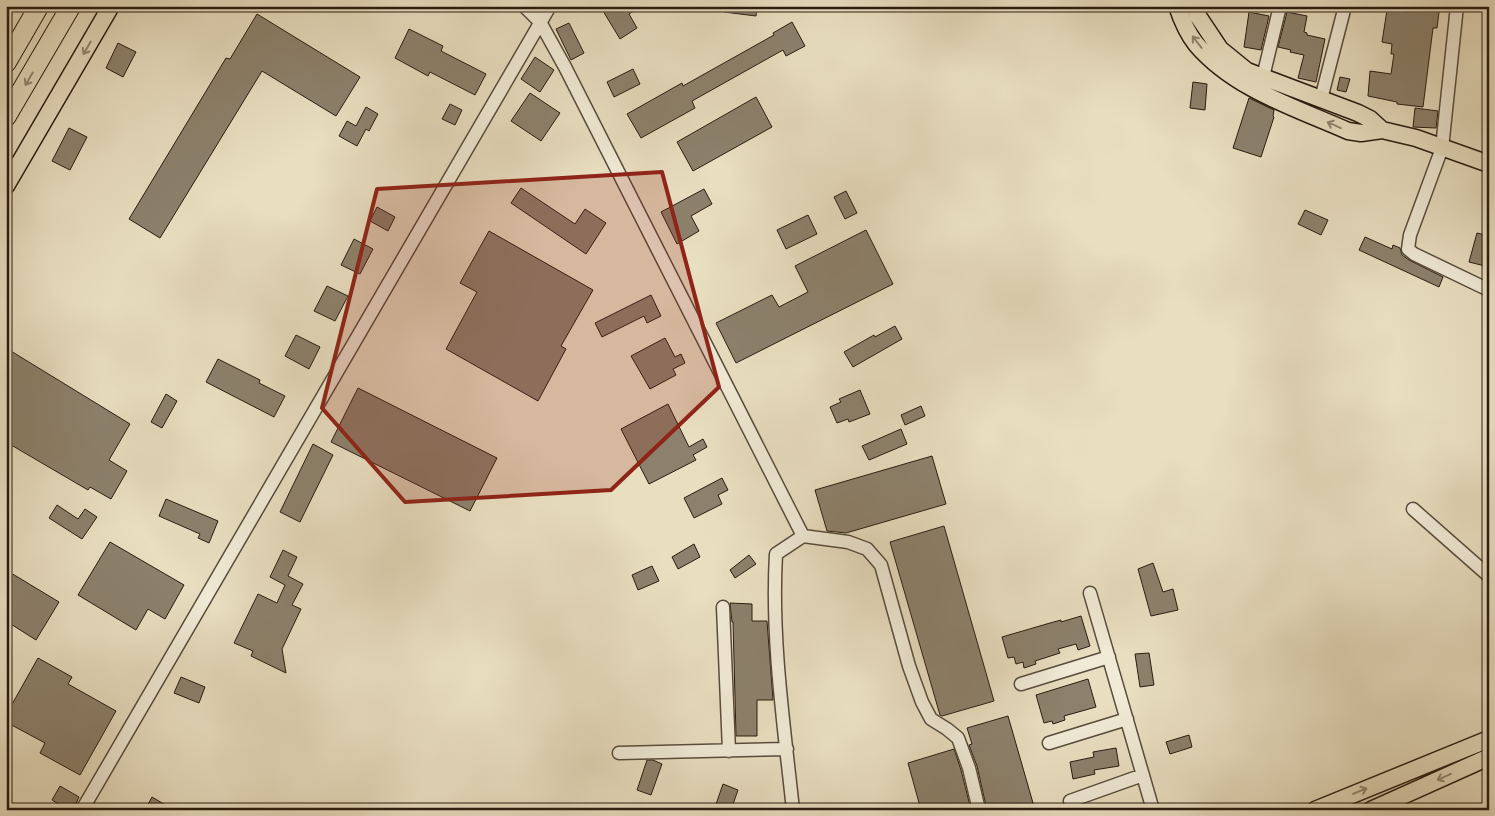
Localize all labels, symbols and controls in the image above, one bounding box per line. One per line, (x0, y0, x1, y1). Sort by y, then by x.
one-way arrow (1191, 36, 1202, 49)
one-way arrow (81, 41, 91, 55)
one-way arrow (23, 71, 33, 85)
one-way arrow (1327, 119, 1342, 129)
one-way arrow (1437, 773, 1452, 782)
one-way arrow (1352, 786, 1367, 796)

